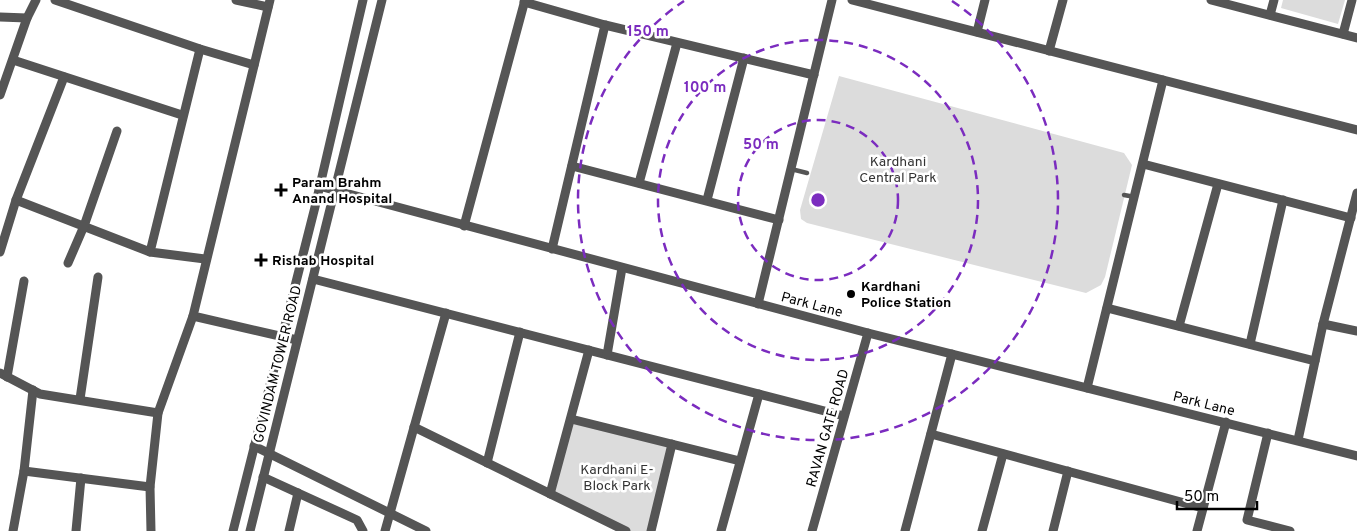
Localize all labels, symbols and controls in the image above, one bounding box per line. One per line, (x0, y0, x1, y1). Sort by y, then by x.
text: 150 m (627, 23, 669, 42)
text: 100 m (684, 79, 726, 98)
text: 50 m (743, 136, 779, 155)
park label: Kardhani Central Park (859, 154, 937, 187)
place label: Param Brahm Anand Hospital (292, 175, 392, 208)
marker: Param Brahm Anand Hospital (274, 183, 288, 197)
centre of rings (809, 191, 827, 209)
marker: Rishab Hospital (254, 253, 268, 267)
place label: Rishab Hospital (272, 253, 374, 270)
place label: Kardhani Police Station (861, 279, 951, 312)
street label: GOVINDAM TOWER ROAD (251, 284, 306, 445)
marker: Kardhani Police Station (845, 288, 857, 300)
street label: Park Lane (779, 289, 844, 322)
street label: RAVAN GATE ROAD (803, 367, 853, 489)
street label: Park Lane (1171, 389, 1236, 420)
park label: Kardhani E- Block Park (580, 462, 654, 495)
scale bar (1177, 478, 1257, 510)
text: 50 m (1184, 488, 1219, 507)

